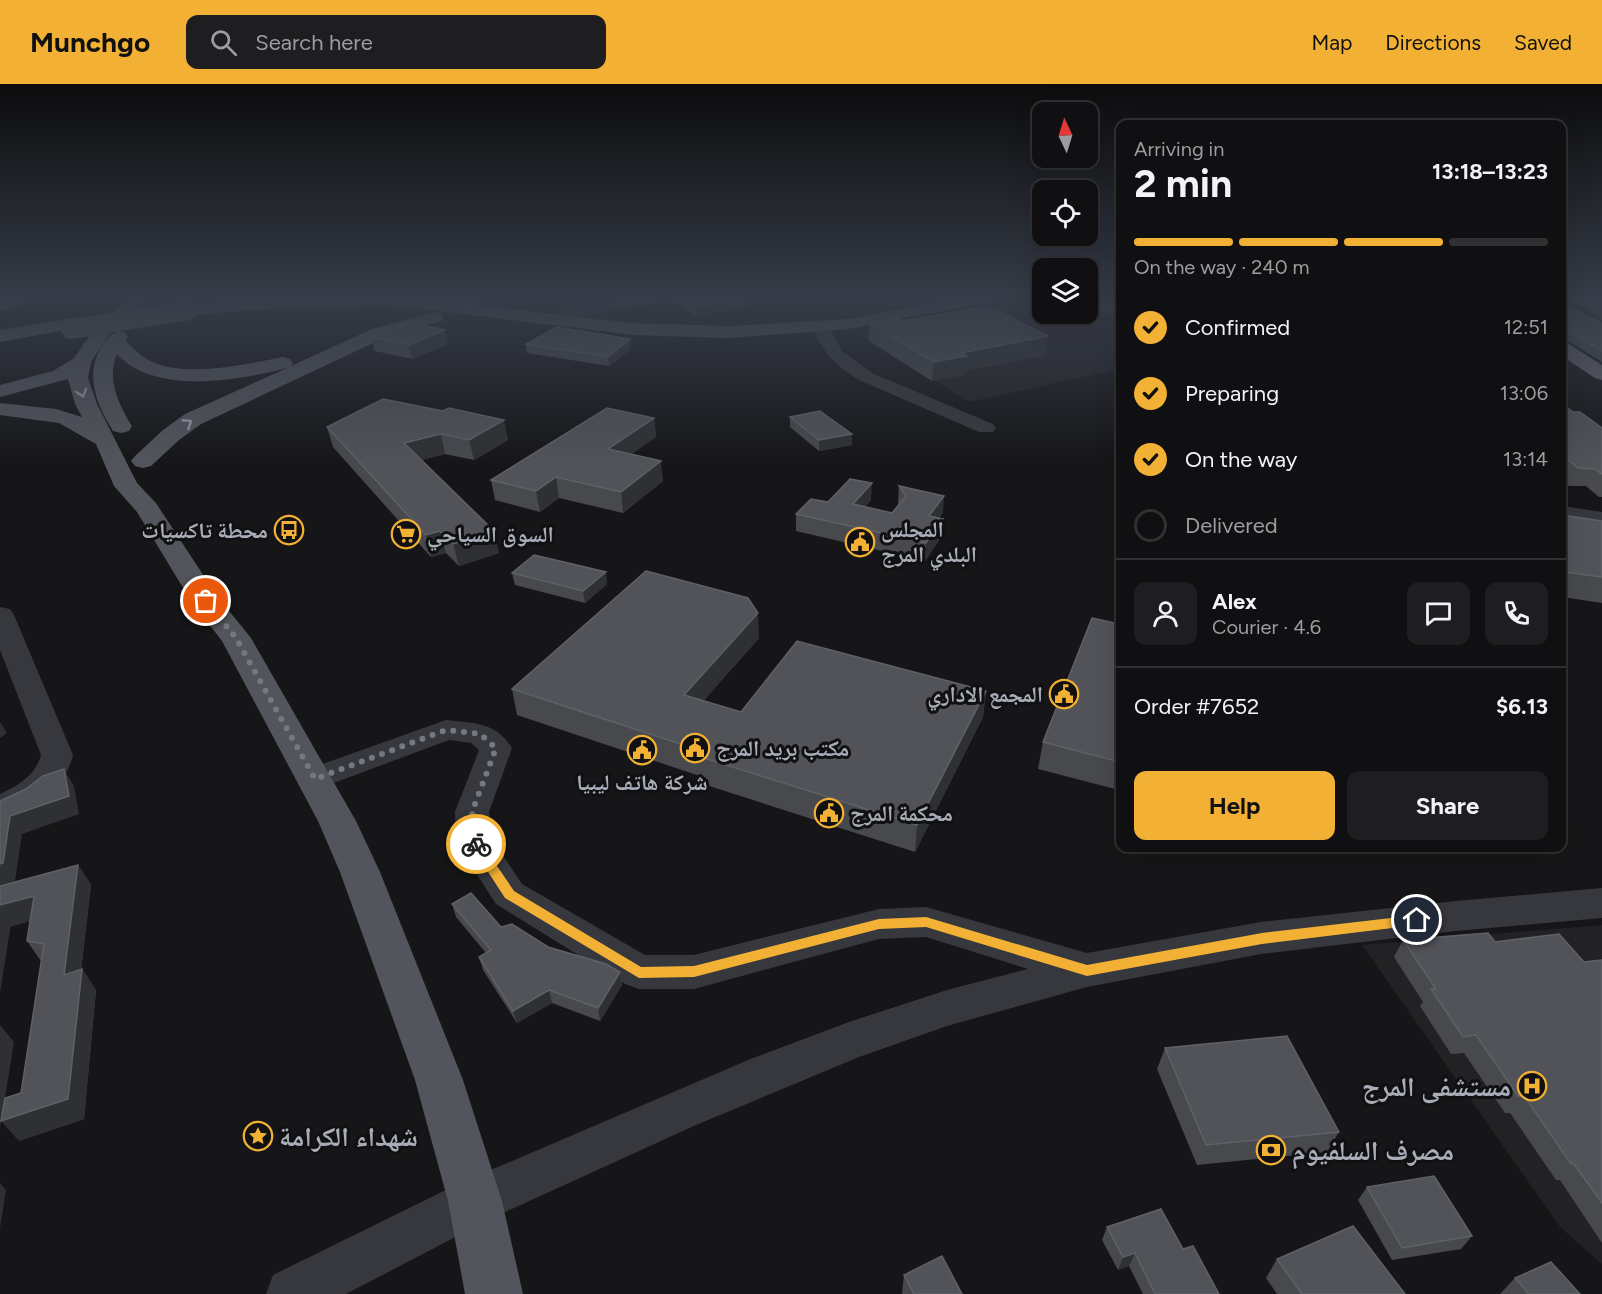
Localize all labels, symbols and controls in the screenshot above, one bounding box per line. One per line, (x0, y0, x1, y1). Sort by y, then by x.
search box (186, 15, 606, 69)
text: Munchgo (30, 25, 150, 59)
icon: search (207, 26, 240, 59)
text: Search here (255, 29, 373, 56)
text: Map (1311, 30, 1352, 55)
text: Directions (1385, 30, 1481, 55)
text: Saved (1514, 30, 1572, 55)
north arrow (1032, 102, 1098, 168)
map controls (1032, 102, 1098, 324)
text: Arriving in (1134, 137, 1224, 161)
text: 13:18–13:23 (1432, 158, 1548, 185)
text: 2 min (1134, 160, 1232, 207)
button: locate (1032, 180, 1098, 246)
text: On the way · 240 m (1134, 255, 1310, 279)
button: layers (1032, 258, 1098, 324)
icon: check (1134, 311, 1167, 344)
text: Confirmed (1185, 314, 1290, 341)
text: 12:51 (1504, 315, 1548, 339)
icon: check (1134, 377, 1167, 410)
text: Preparing (1185, 380, 1279, 407)
text: 13:06 (1500, 381, 1548, 405)
one-way arrow (75, 387, 87, 398)
one-way arrow (181, 419, 192, 430)
icon: check (1134, 443, 1167, 476)
text: On the way (1185, 446, 1297, 473)
text: 13:14 (1503, 447, 1548, 471)
text: Delivered (1185, 512, 1278, 539)
bus stop icon: محطة تاكسيات (273, 514, 305, 546)
place label: المجلس البلدي المرج (881, 516, 977, 571)
place label: محطة تاكسيات (141, 517, 268, 544)
supermarket icon: السوق السياحي (390, 518, 422, 550)
place label: السوق السياحي (427, 521, 554, 551)
public building icon: المجلس البلدي المرج (844, 526, 876, 558)
pin (180, 575, 231, 626)
button: person (1134, 582, 1197, 645)
button: chat (1407, 582, 1470, 645)
button: phone (1485, 582, 1548, 645)
icon: bag (189, 584, 222, 617)
text: Alex (1212, 588, 1257, 615)
text: Courier · 4.6 (1212, 615, 1321, 639)
public building icon: المجمع الاداري (1048, 678, 1080, 710)
place label: المجمع الاداري (927, 681, 1043, 711)
text: Order #7652 (1134, 693, 1259, 720)
text: $6.13 (1496, 693, 1548, 720)
public building icon: مكتب بريد المرج (679, 732, 711, 764)
public building icon: شركة هاتف ليبيا (626, 734, 658, 766)
place label: مكتب بريد المرج (716, 735, 849, 762)
place label: شركة هاتف ليبيا (576, 769, 708, 796)
button: Help (1134, 771, 1335, 840)
button: Share (1347, 771, 1548, 840)
public building icon: محكمة المرج (813, 797, 845, 829)
place label: محكمة المرج (850, 800, 953, 827)
courier (446, 814, 506, 874)
icon: bike (460, 828, 493, 861)
pin (1391, 894, 1442, 945)
icon: home (1400, 903, 1433, 936)
place label: مستشفى المرج (1362, 1070, 1511, 1104)
hospital icon: مستشفى المرج (1516, 1070, 1548, 1102)
place icon: شهداء الكرامة (242, 1120, 274, 1152)
place label: شهداء الكرامة (279, 1120, 418, 1153)
bank icon: مصرف السلفيوم (1255, 1134, 1287, 1166)
place label: مصرف السلفيوم (1292, 1134, 1454, 1170)

